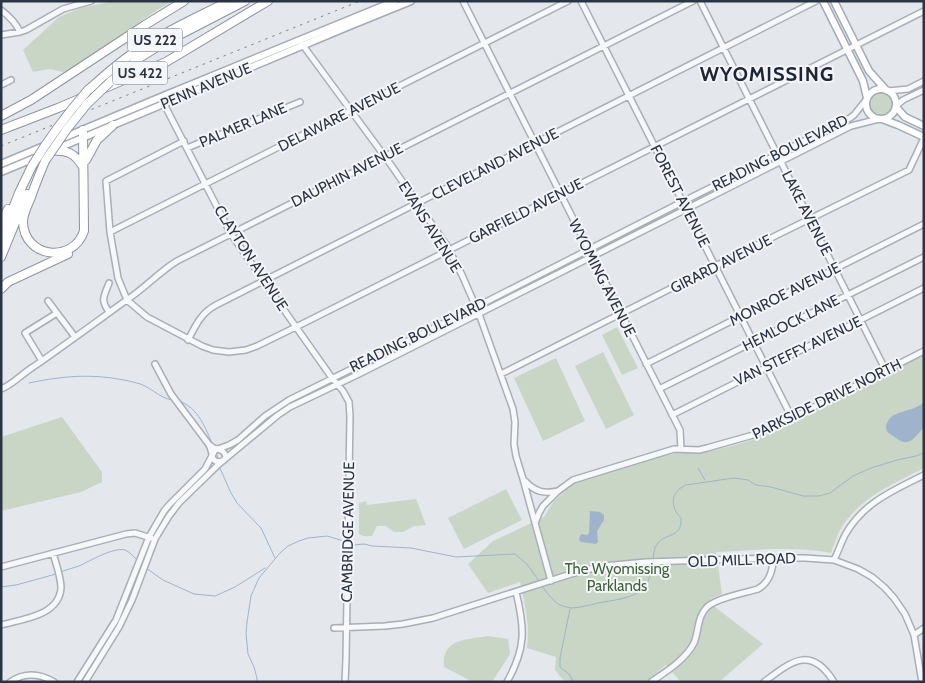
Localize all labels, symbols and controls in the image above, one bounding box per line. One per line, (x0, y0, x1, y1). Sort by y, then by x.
road number: US 222 (128, 28, 182, 52)
street label: PENN AVENUE (158, 59, 254, 113)
road number: US 422 (112, 62, 168, 84)
district label: WYOMISSING (700, 62, 834, 86)
street label: DELAWARE AVENUE (275, 78, 403, 156)
street label: PALMER LANE (197, 99, 289, 151)
street label: READING BOULEVARD (709, 111, 851, 195)
street label: CLEVELAND AVENUE (429, 124, 561, 204)
street label: DAUPHIN AVENUE (288, 139, 406, 211)
street label: FOREST AVENUE (646, 142, 714, 250)
street label: LAKE AVENUE (778, 168, 836, 258)
street label: GARFIELD AVENUE (466, 174, 586, 248)
street label: EVANS AVENUE (395, 178, 465, 276)
street label: CLAYTON AVENUE (210, 202, 292, 314)
street label: WYOMING AVENUE (565, 216, 639, 340)
street label: GIRARD AVENUE (667, 231, 775, 297)
street label: MONROE AVENUE (726, 258, 844, 330)
street label: HEMLOCK LANE (739, 291, 843, 355)
street label: READING BOULEVARD (347, 294, 489, 376)
street label: VAN STEFFY AVENUE (731, 312, 865, 390)
street label: PARKSIDE DRIVE NORTH (749, 355, 905, 443)
street label: CAMBRIDGE AVENUE (338, 461, 358, 603)
street label: OLD MILL ROAD (688, 549, 796, 571)
park label: The Wyomissing Parklands (565, 560, 670, 595)

